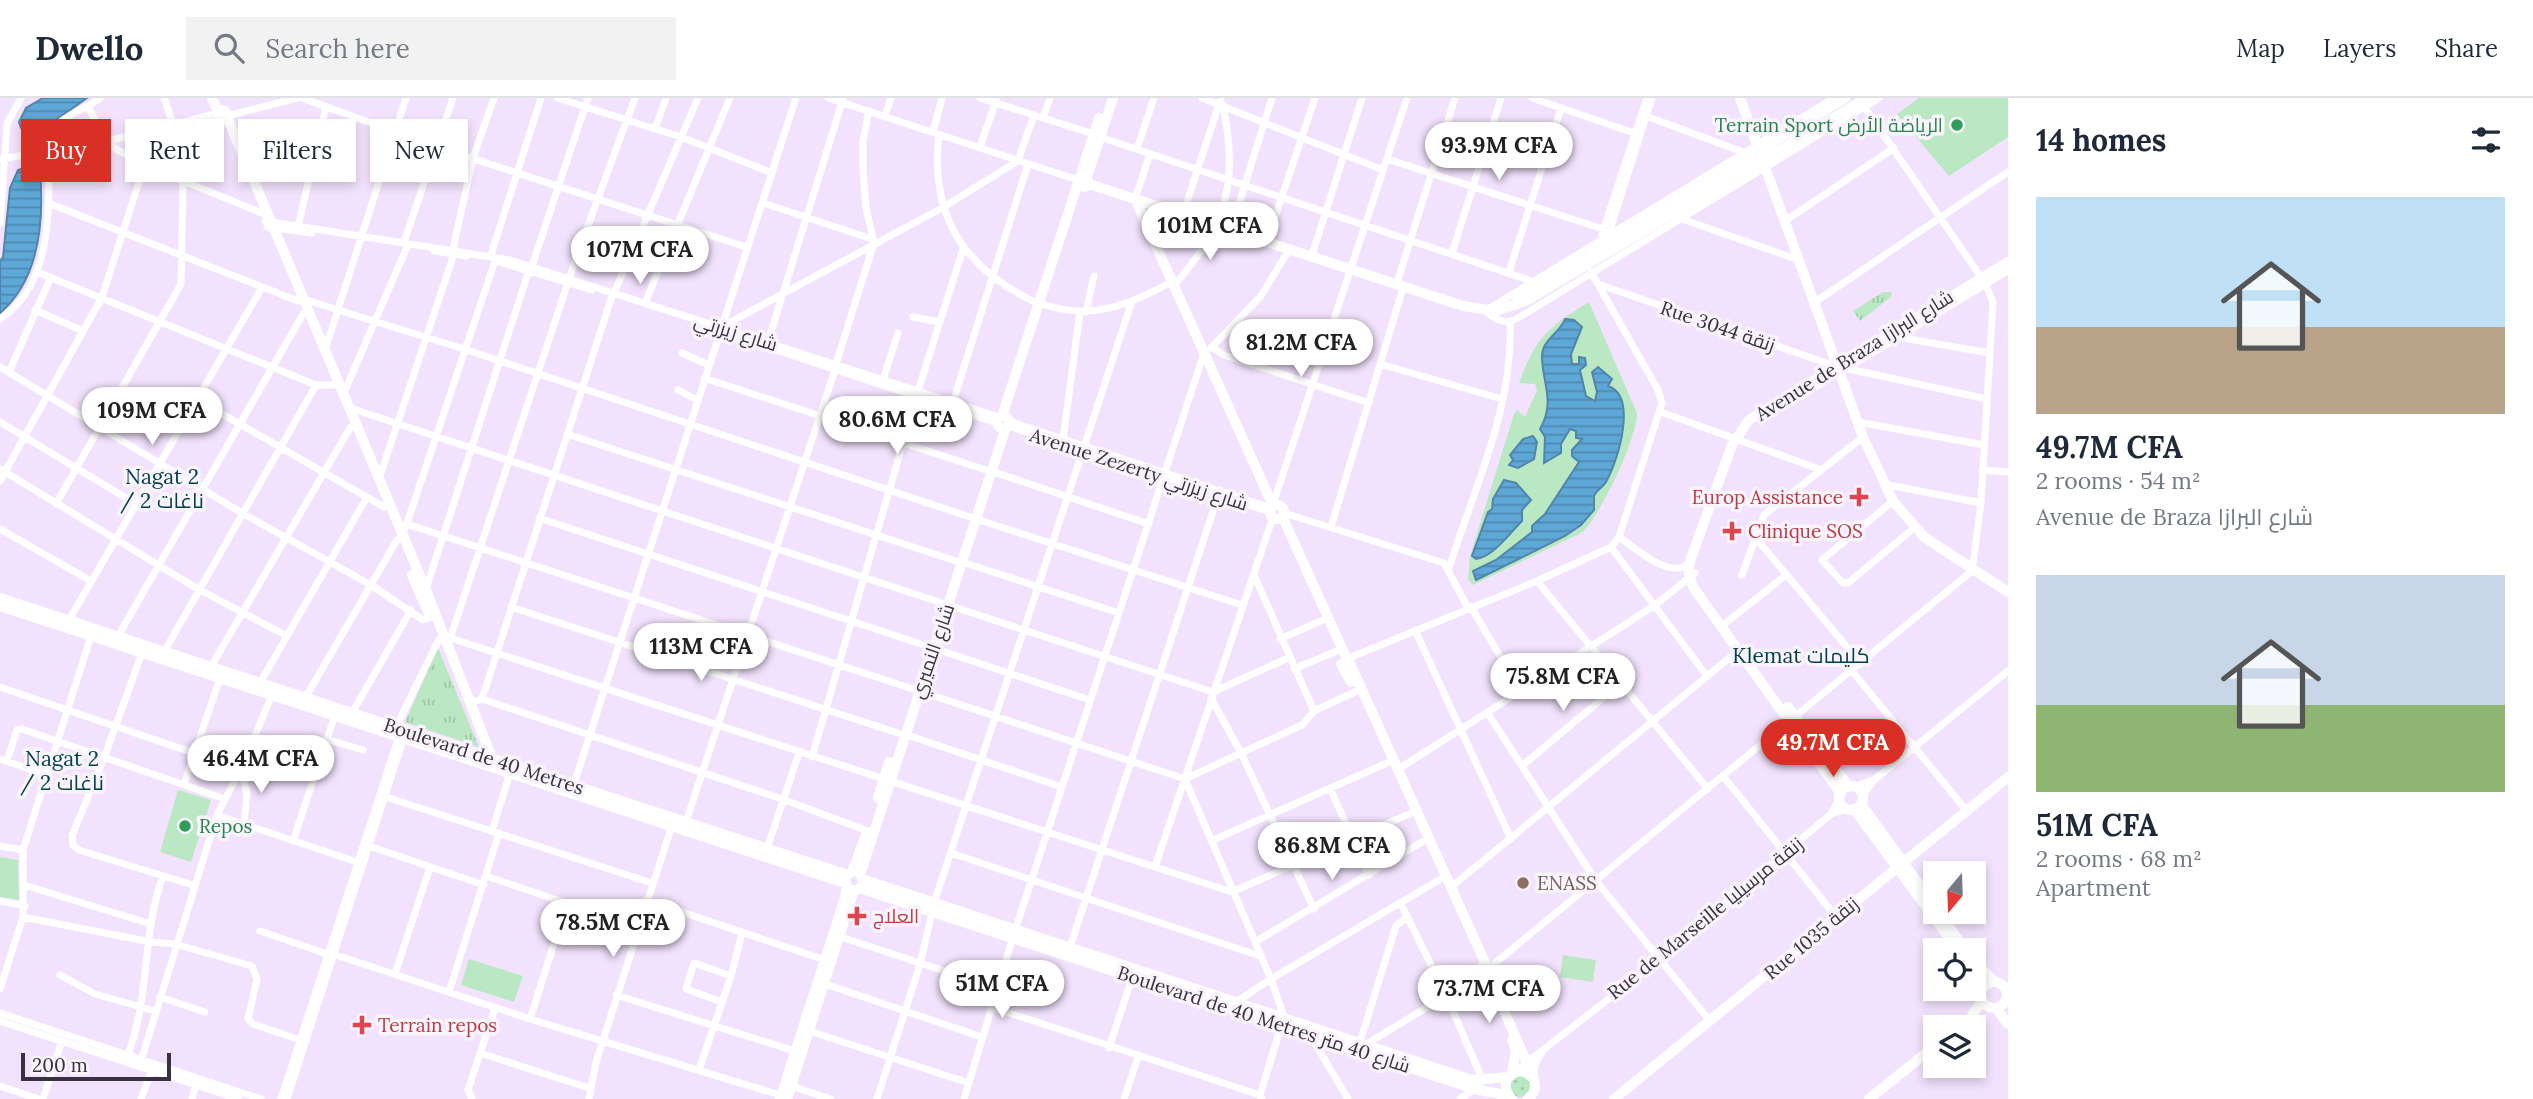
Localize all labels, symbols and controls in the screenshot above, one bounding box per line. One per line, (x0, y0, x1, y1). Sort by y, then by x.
search box (186, 17, 676, 80)
text: Dwello (35, 27, 144, 69)
icon: search (210, 29, 248, 67)
text: Search here (266, 32, 410, 65)
text: Map (2236, 33, 2285, 64)
text: Layers (2323, 33, 2396, 64)
text: Share (2434, 33, 2498, 64)
place label: Terrain Sport الرياضة الأرض (1715, 113, 1943, 137)
marker: Terrain Sport الرياضة الأرض (1949, 117, 1965, 133)
chip: Buy (21, 119, 111, 182)
chip: Rent (125, 119, 224, 182)
chip: Filters (238, 119, 356, 182)
chip: New (370, 119, 468, 182)
text: 14 homes (2036, 121, 2166, 159)
icon: filters (2467, 121, 2505, 159)
pin: 93.9M CFA (1419, 122, 1579, 182)
text: 93.9M CFA (1441, 130, 1557, 159)
pin: 101M CFA (1138, 202, 1282, 262)
text: 101M CFA (1158, 210, 1262, 239)
pin: 107M CFA (568, 226, 712, 286)
text: 107M CFA (587, 234, 693, 263)
icon: home (2208, 243, 2334, 369)
street label: Avenue de Braza شارع البرازا (1750, 284, 1958, 428)
street label: Rue 3044 زنقة (1657, 295, 1779, 357)
street label: شارع زيزرتي (691, 308, 781, 359)
pin: 81.2M CFA (1221, 320, 1381, 379)
text: 81.2M CFA (1245, 327, 1357, 356)
pin: 109M CFA (80, 388, 224, 447)
text: 109M CFA (98, 395, 206, 424)
pin: 80.6M CFA (817, 396, 977, 456)
text: 80.6M CFA (838, 404, 956, 433)
street label: Avenue Zezerty شارع زيزرتي (1025, 422, 1251, 518)
text: 49.7M CFA (2036, 428, 2183, 466)
district label: Nagat 2 / ناغات 2 (120, 463, 204, 514)
text: 2 rooms · 54 m² (2036, 466, 2201, 495)
place label: Europ Assistance (1692, 485, 1843, 509)
marker: Europ Assistance (1849, 487, 1869, 507)
text: Avenue de Braza شارع البرازا (2036, 502, 2313, 531)
place label: Clinique SOS (1748, 519, 1863, 543)
marker: Clinique SOS (1722, 521, 1742, 541)
street label: شارع النميري (905, 600, 962, 703)
icon: home (2208, 621, 2334, 747)
pin: 113M CFA (629, 624, 773, 683)
text: 113M CFA (649, 631, 753, 660)
district label: Klemat كليمات (1732, 642, 1870, 669)
pin: 75.8M CFA (1483, 654, 1643, 713)
text: 75.8M CFA (1506, 661, 1620, 690)
street label: Boulevard de 40 Metres (381, 712, 587, 800)
pin: 49.7M CFA (1753, 720, 1913, 779)
text: 49.7M CFA (1777, 727, 1889, 756)
pin: 46.4M CFA (181, 736, 341, 795)
text: 46.4M CFA (203, 743, 319, 772)
district label: Nagat 2 / ناغات 2 (20, 745, 104, 796)
text: 51M CFA (2036, 806, 2158, 844)
place label: Repos (199, 814, 253, 838)
marker: Repos (177, 818, 193, 834)
pin: 86.8M CFA (1252, 822, 1412, 882)
text: 86.8M CFA (1274, 830, 1390, 859)
street label: Rue de Marseille زنقة مرسيليا (1602, 832, 1808, 1004)
text: 2 rooms · 68 m² (2036, 844, 2202, 873)
north arrow (1923, 861, 1986, 924)
map controls (1923, 861, 1986, 1078)
place label: ENASS (1537, 871, 1597, 895)
text: Apartment (2036, 873, 2151, 902)
marker: ENASS (1515, 875, 1531, 891)
street label: Rue 1035 زنقة (1759, 891, 1863, 985)
pin: 78.5M CFA (533, 900, 693, 959)
place label: العلاج (873, 904, 919, 930)
marker: العلاج (847, 906, 867, 926)
text: 78.5M CFA (556, 907, 670, 936)
button: locate (1923, 938, 1986, 1001)
pin: 51M CFA (937, 960, 1067, 1020)
street label: Boulevard de 40 Metres شارع 40 متر (1114, 960, 1413, 1080)
pin: 73.7M CFA (1409, 965, 1569, 1025)
text: 51M CFA (955, 968, 1049, 997)
text: 73.7M CFA (1434, 973, 1544, 1002)
place label: Terrain repos (378, 1013, 497, 1037)
marker: Terrain repos (352, 1015, 372, 1035)
button: layers (1923, 1015, 1986, 1078)
scale bar (21, 1050, 172, 1082)
text: 200 m (32, 1053, 88, 1077)

